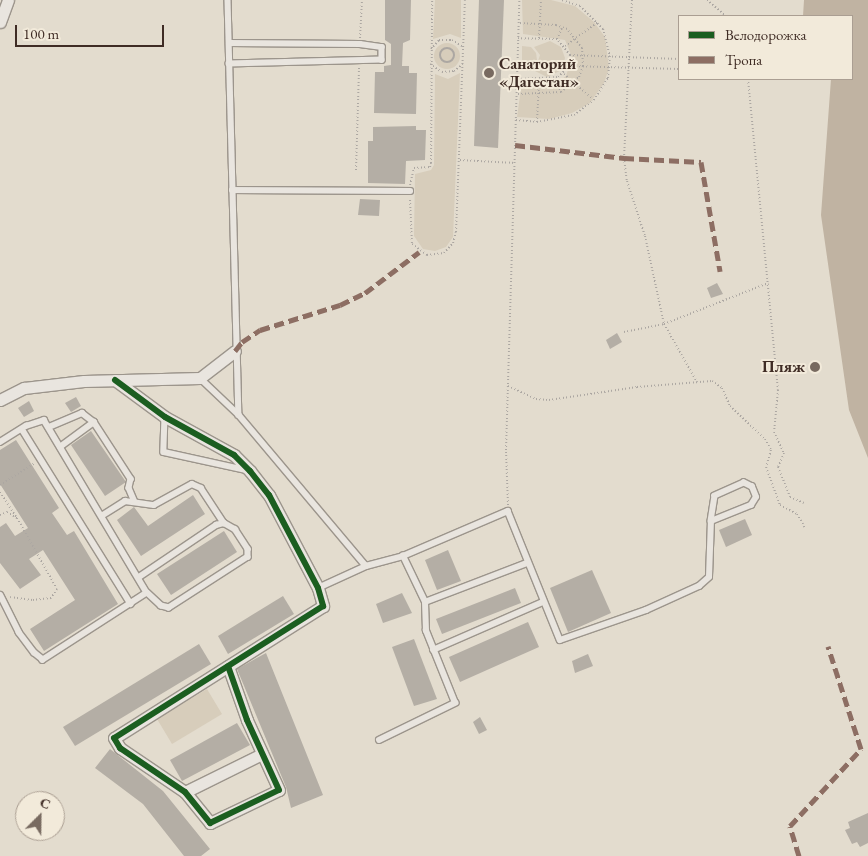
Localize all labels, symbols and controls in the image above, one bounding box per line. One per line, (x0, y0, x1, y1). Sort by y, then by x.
scale bar (18, 15, 166, 47)
legend (678, 15, 853, 80)
text: 100 m (23, 24, 59, 43)
text: Велодорожка (725, 25, 806, 44)
text: Тропа (725, 50, 762, 69)
place label: Санаторий «Дагестан» (499, 54, 579, 92)
marker: Санаторий «Дагестан» (483, 67, 495, 79)
place label: Пляж (762, 357, 805, 377)
marker: Пляж (809, 361, 821, 373)
north arrow (15, 791, 65, 841)
text: С (37, 793, 54, 813)

